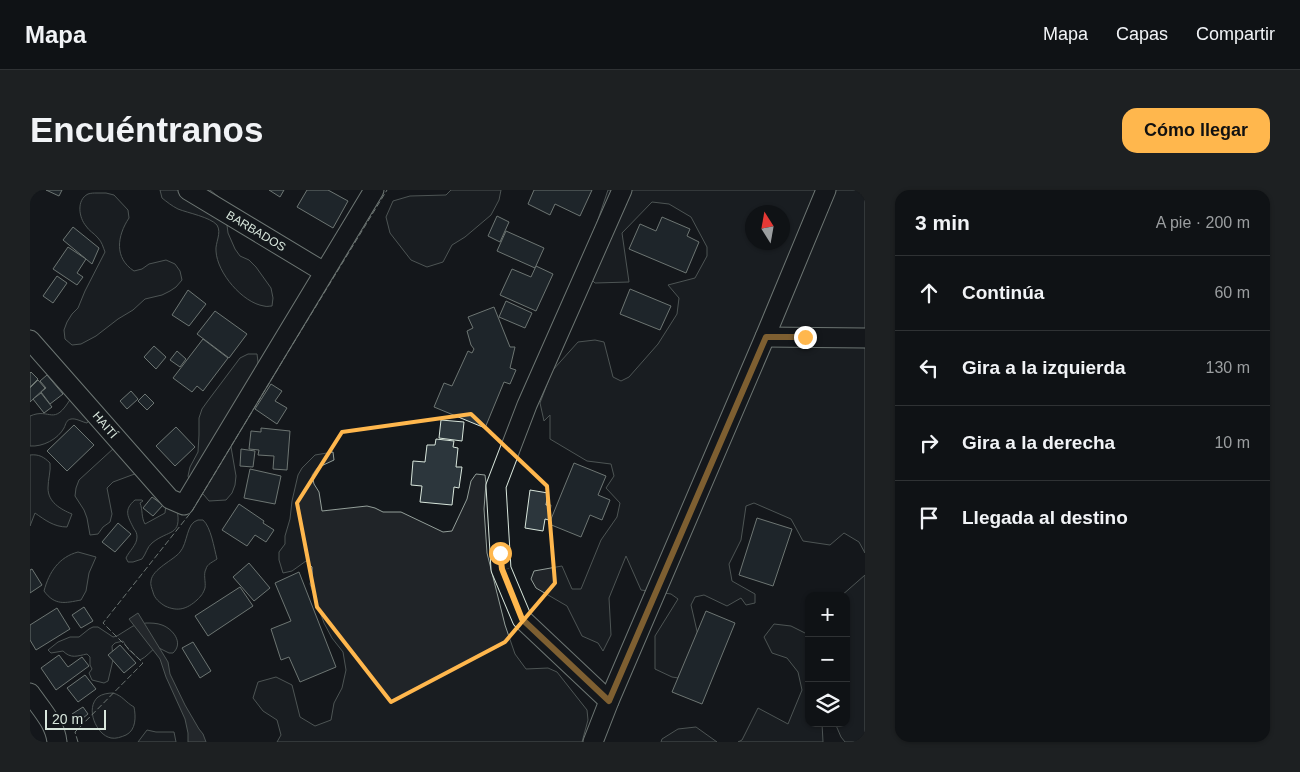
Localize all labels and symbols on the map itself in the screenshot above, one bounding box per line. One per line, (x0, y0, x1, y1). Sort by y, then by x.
north arrow (745, 205, 790, 250)
street label: BARBADOS (224, 208, 288, 254)
route end (794, 326, 817, 349)
street label: HAITÍ (90, 408, 122, 442)
route start (489, 542, 512, 565)
scale bar (45, 707, 106, 730)

